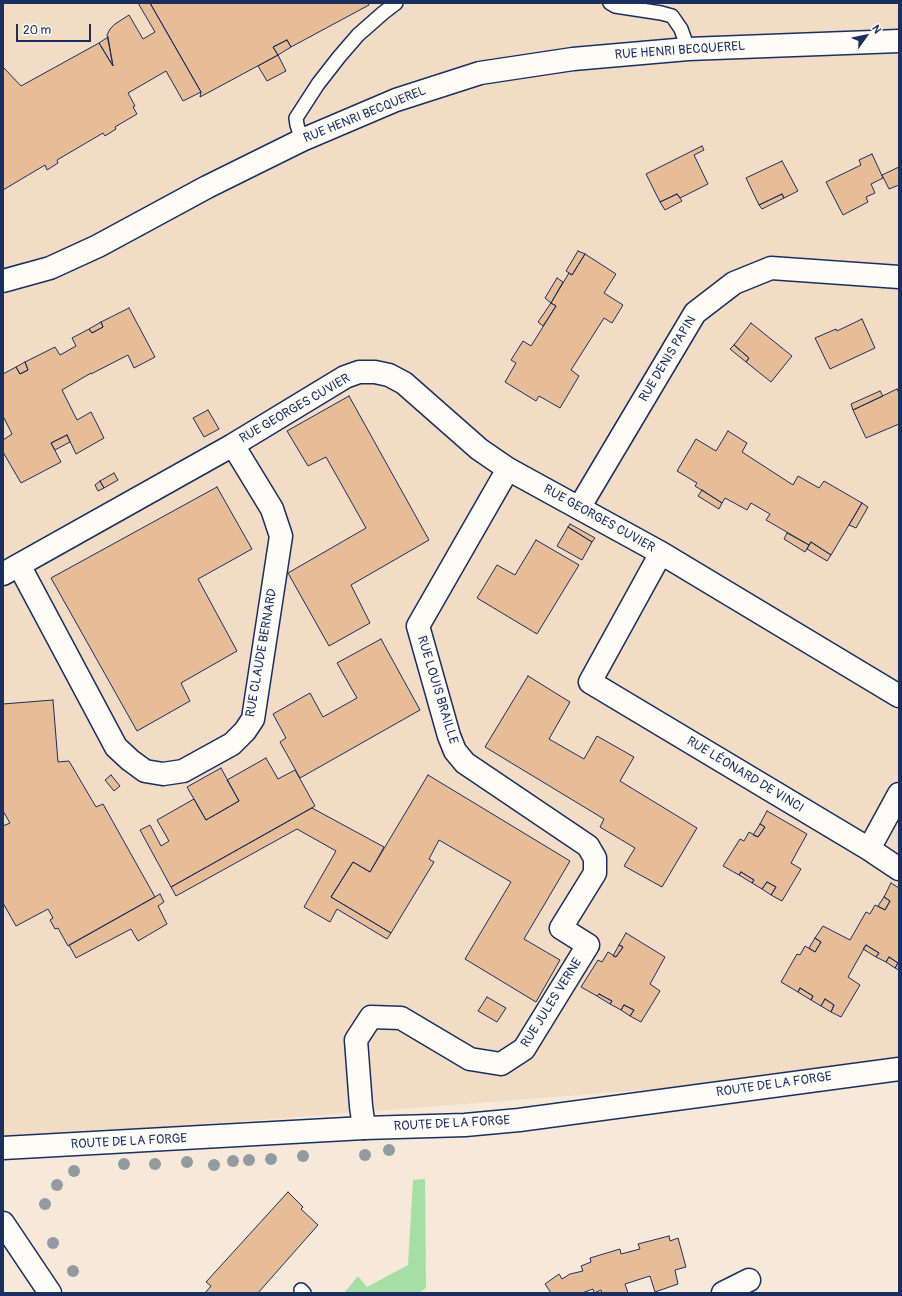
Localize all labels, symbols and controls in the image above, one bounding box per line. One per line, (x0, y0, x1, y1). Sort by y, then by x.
scale bar (18, 16, 93, 42)
north arrow (846, 16, 886, 56)
text: 20 m (23, 23, 51, 38)
text: N (869, 23, 884, 36)
street label: RUE HENRI BECQUEREL (614, 39, 746, 63)
street label: RUE HENRI BECQUEREL (301, 83, 429, 147)
street label: RUE DENIS PAPIN (636, 313, 700, 405)
street label: RUE GEORGES CUVIER (237, 371, 353, 447)
street label: RUE GEORGES CUVIER (541, 482, 657, 556)
street label: RUE CLAUDE BERNARD (243, 587, 281, 719)
street label: RUE LOUIS BRAILLE (413, 634, 461, 746)
street label: RUE LÉONARD DE VINCI (684, 734, 806, 816)
street label: RUE JULES VERNE (518, 955, 586, 1051)
street label: ROUTE DE LA FORGE (715, 1069, 833, 1101)
street label: ROUTE DE LA FORGE (393, 1113, 511, 1135)
street label: ROUTE DE LA FORGE (70, 1131, 188, 1153)

